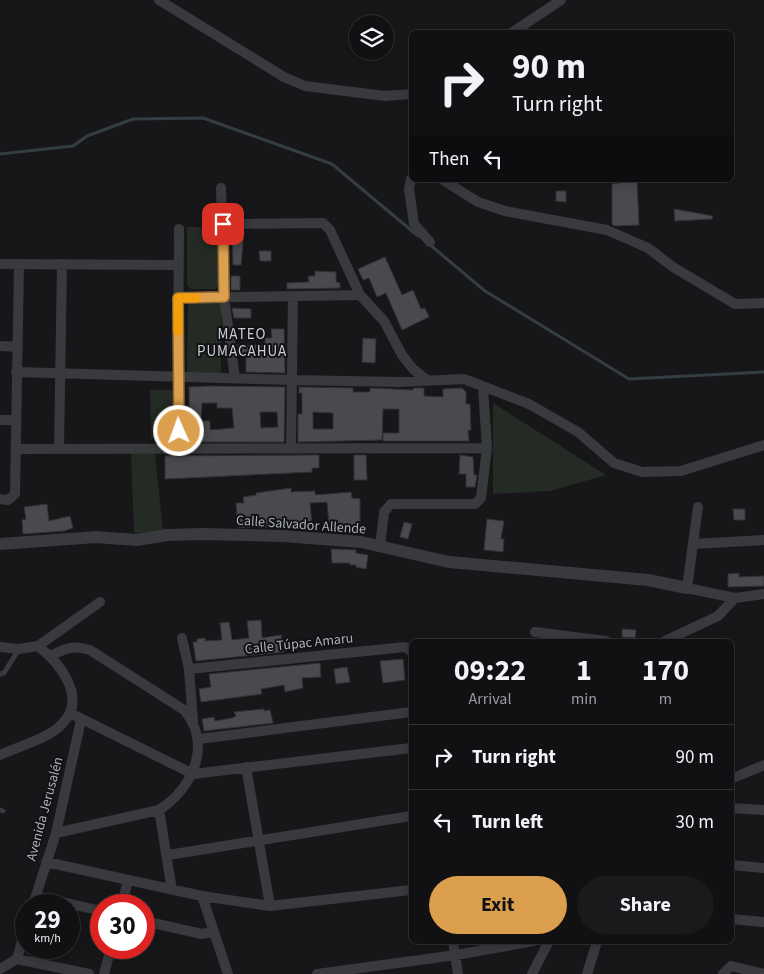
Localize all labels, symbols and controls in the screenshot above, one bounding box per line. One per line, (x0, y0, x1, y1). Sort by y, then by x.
map controls (349, 15, 394, 60)
button: layers (349, 15, 394, 60)
text: 90 m (512, 42, 586, 92)
icon: right (429, 50, 494, 115)
text: Turn right (512, 88, 602, 120)
icon: left (479, 145, 507, 173)
text: Then (429, 146, 469, 173)
pin (202, 203, 244, 245)
icon: arrive (209, 210, 237, 238)
district label: MATEO PUMACAHUA (197, 324, 287, 362)
position arrow (152, 404, 204, 456)
street label: Calle Salvador Allende (235, 510, 367, 540)
street label: Calle Túpac Amaru (244, 628, 354, 660)
text: 09:22 (454, 649, 526, 692)
text: 1 (576, 649, 592, 692)
text: 170 (642, 649, 689, 692)
text: Arrival (468, 688, 511, 710)
text: min (571, 688, 597, 710)
text: m (659, 688, 672, 710)
icon: right (429, 743, 457, 771)
text: Turn right (472, 744, 556, 771)
text: 90 m (676, 744, 714, 771)
street label: Avenida Jerusalén (22, 755, 68, 863)
icon: left (429, 808, 457, 836)
text: Turn left (472, 809, 543, 836)
text: 30 m (676, 809, 714, 836)
button: Exit (429, 876, 567, 934)
button: Share (577, 876, 714, 934)
speed limit sign: 30 (90, 894, 155, 959)
text: 29 (34, 902, 61, 938)
text: km/h (34, 930, 61, 947)

